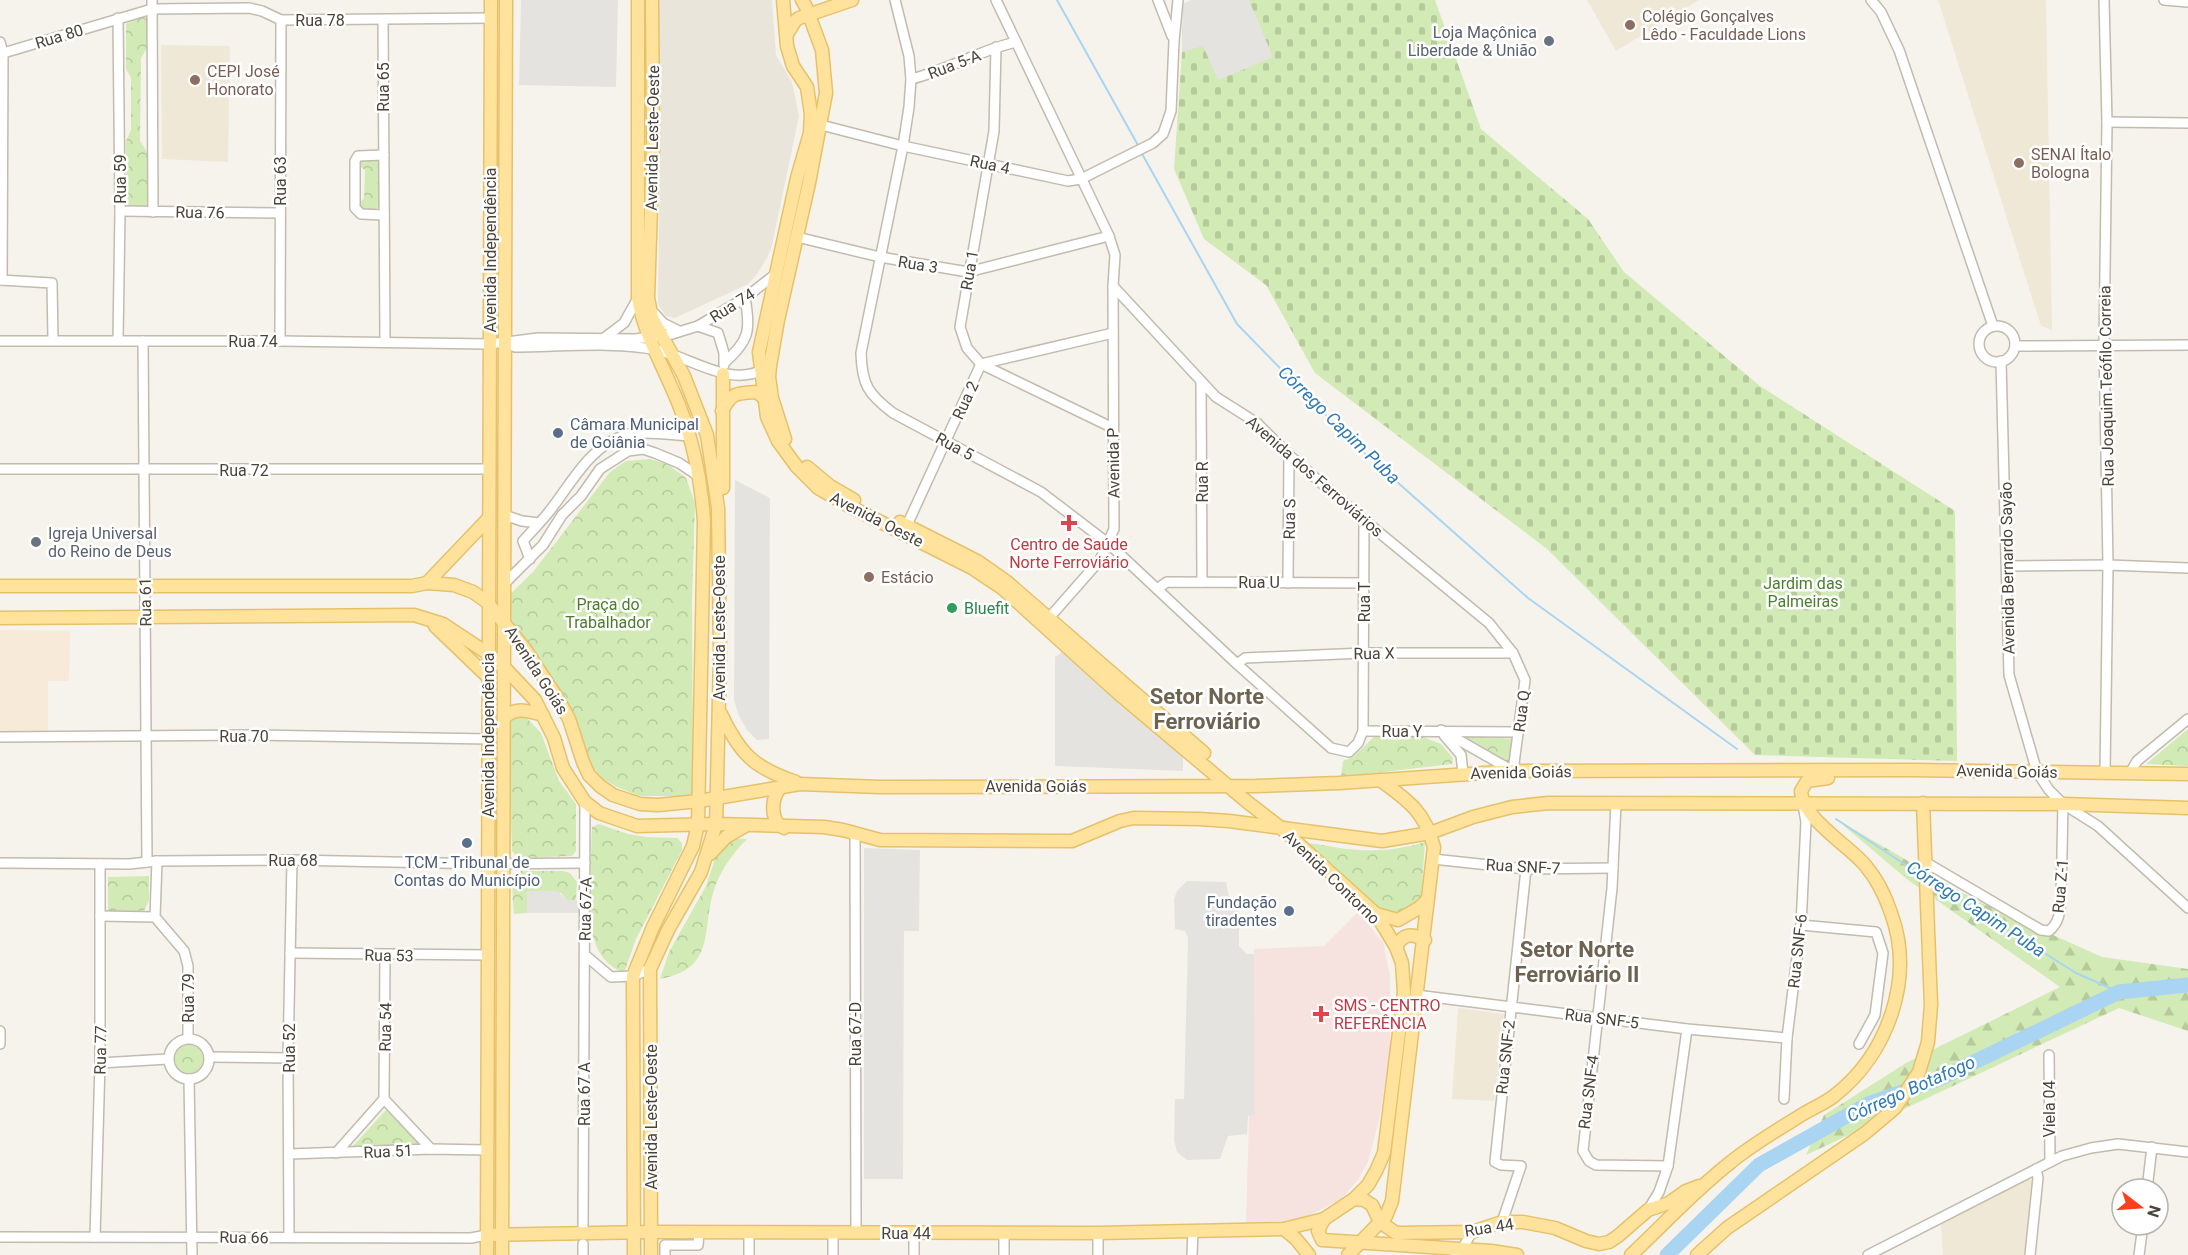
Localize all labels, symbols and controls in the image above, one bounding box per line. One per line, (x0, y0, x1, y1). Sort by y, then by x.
place label: Colégio Gonçalves Lêdo - Faculdade Lions (1642, 7, 1806, 44)
street label: Rua 78 (295, 11, 345, 30)
marker: Colégio Gonçalves Lêdo - Faculdade Lions (1623, 18, 1637, 32)
street label: Rua 80 (33, 20, 86, 53)
place label: Loja Maçônica Liberdade & União (1408, 23, 1537, 60)
marker: Loja Maçônica Liberdade & União (1542, 34, 1556, 48)
street label: Rua 5-A (925, 46, 984, 83)
place label: CEPI José Honorato (207, 62, 280, 99)
street label: Rua 65 (374, 62, 393, 112)
street label: Avenida Leste-Oeste (642, 65, 663, 211)
marker: CEPI José Honorato (188, 73, 202, 87)
place label: SENAI Ítalo Bologna (2031, 145, 2111, 182)
street label: Rua 4 (968, 151, 1012, 178)
street label: Rua 59 (111, 154, 130, 204)
street label: Rua 63 (271, 156, 290, 206)
marker: SENAI Ítalo Bologna (2012, 156, 2026, 170)
street label: Avenida Independência (481, 168, 500, 332)
street label: Rua 76 (175, 203, 225, 222)
street label: Rua 1 (957, 249, 982, 292)
street label: Rua 3 (897, 252, 939, 277)
street label: Rua 74 (706, 284, 758, 327)
street label: Rua Joaquim Teófilo Correia (2095, 285, 2118, 487)
street label: Rua 74 (228, 332, 278, 351)
water label: Córrego Capim Puba (1274, 361, 1405, 488)
street label: Rua 2 (948, 378, 983, 423)
street label: Avenida dos Ferroviários (1242, 412, 1387, 541)
place label: Câmara Municipal de Goiânia (570, 415, 699, 452)
marker: Câmara Municipal de Goiânia (551, 426, 565, 440)
street label: Avenida P (1103, 427, 1124, 499)
street label: Rua 5 (932, 429, 977, 464)
street label: Rua 72 (219, 461, 269, 480)
street label: Rua R (1193, 461, 1212, 503)
street label: Avenida Bernardo Sayão (1996, 481, 2019, 655)
street label: Avenida Oeste (827, 488, 927, 551)
street label: Rua S (1280, 498, 1299, 540)
marker: Centro de Saúde Norte Ferroviário (1060, 514, 1078, 532)
place label: Igreja Universal do Reino de Deus (48, 524, 172, 561)
marker: Igreja Universal do Reino de Deus (29, 535, 43, 549)
place label: Centro de Saúde Norte Ferroviário (1009, 535, 1129, 572)
street label: Avenida Leste-Oeste (710, 555, 729, 701)
place label: Estácio (881, 568, 934, 587)
marker: Estácio (862, 570, 876, 584)
street label: Rua U (1238, 573, 1280, 592)
park label: Jardim das Palmeiras (1763, 574, 1843, 611)
street label: Rua 61 (136, 577, 155, 627)
street label: Rua T (1355, 581, 1374, 622)
park label: Praça do Trabalhador (565, 595, 651, 632)
place label: Bluefit (964, 599, 1009, 618)
marker: Bluefit (945, 601, 959, 615)
street label: Avenida Goiás (501, 623, 572, 718)
street label: Rua X (1353, 644, 1395, 663)
street label: Avenida Independência (479, 653, 498, 817)
district label: Setor Norte Ferroviário (1150, 684, 1264, 734)
street label: Rua Q (1509, 689, 1534, 733)
street label: Rua Y (1382, 722, 1423, 741)
street label: Rua 70 (219, 727, 269, 746)
street label: Avenida Goiás (1956, 761, 2058, 782)
street label: Avenida Goiás (1470, 762, 1572, 783)
street label: Avenida Goiás (985, 777, 1087, 796)
street label: Avenida Contorno (1280, 827, 1384, 928)
marker: TCM - Tribunal de Contas do Município (460, 836, 474, 850)
street label: Rua 68 (268, 851, 318, 870)
place label: TCM - Tribunal de Contas do Município (394, 853, 540, 890)
street label: Rua SNF-7 (1485, 855, 1561, 878)
water label: Córrego Capim Puba (1903, 856, 2050, 961)
street label: Rua Z-1 (2049, 858, 2072, 914)
street label: Rua 67-A (575, 876, 596, 941)
place label: Fundação tiradentes (1206, 893, 1277, 930)
marker: Fundação tiradentes (1282, 904, 1296, 918)
street label: Rua SNF-6 (1784, 913, 1811, 989)
district label: Setor Norte Ferroviário II (1514, 937, 1640, 987)
street label: Rua 53 (364, 946, 414, 965)
street label: Rua 79 (179, 973, 198, 1023)
place label: SMS - CENTRO REFERÊNCIA (1334, 996, 1440, 1033)
street label: Rua 54 (376, 1002, 395, 1052)
street label: Rua 67-D (846, 1002, 865, 1066)
marker: SMS - CENTRO REFERÊNCIA (1312, 1005, 1330, 1023)
street label: Rua SNF-5 (1564, 1005, 1640, 1032)
street label: Rua SNF-2 (1492, 1019, 1519, 1095)
street label: Rua 52 (280, 1023, 299, 1073)
street label: Rua 77 (91, 1025, 110, 1075)
street label: Avenida Leste-Oeste (642, 1044, 661, 1190)
water label: Córrego Botafogo (1843, 1051, 1978, 1126)
street label: Rua SNF-4 (1575, 1054, 1602, 1130)
street label: Rua 67 A (575, 1062, 594, 1126)
street label: Viela 04 (2040, 1080, 2059, 1138)
street label: Rua 51 (363, 1141, 413, 1162)
north arrow (2110, 1177, 2170, 1237)
text: N (2143, 1203, 2165, 1219)
street label: Rua 44 (1463, 1214, 1515, 1241)
street label: Rua 44 (881, 1224, 931, 1243)
street label: Rua 66 (219, 1228, 269, 1247)

